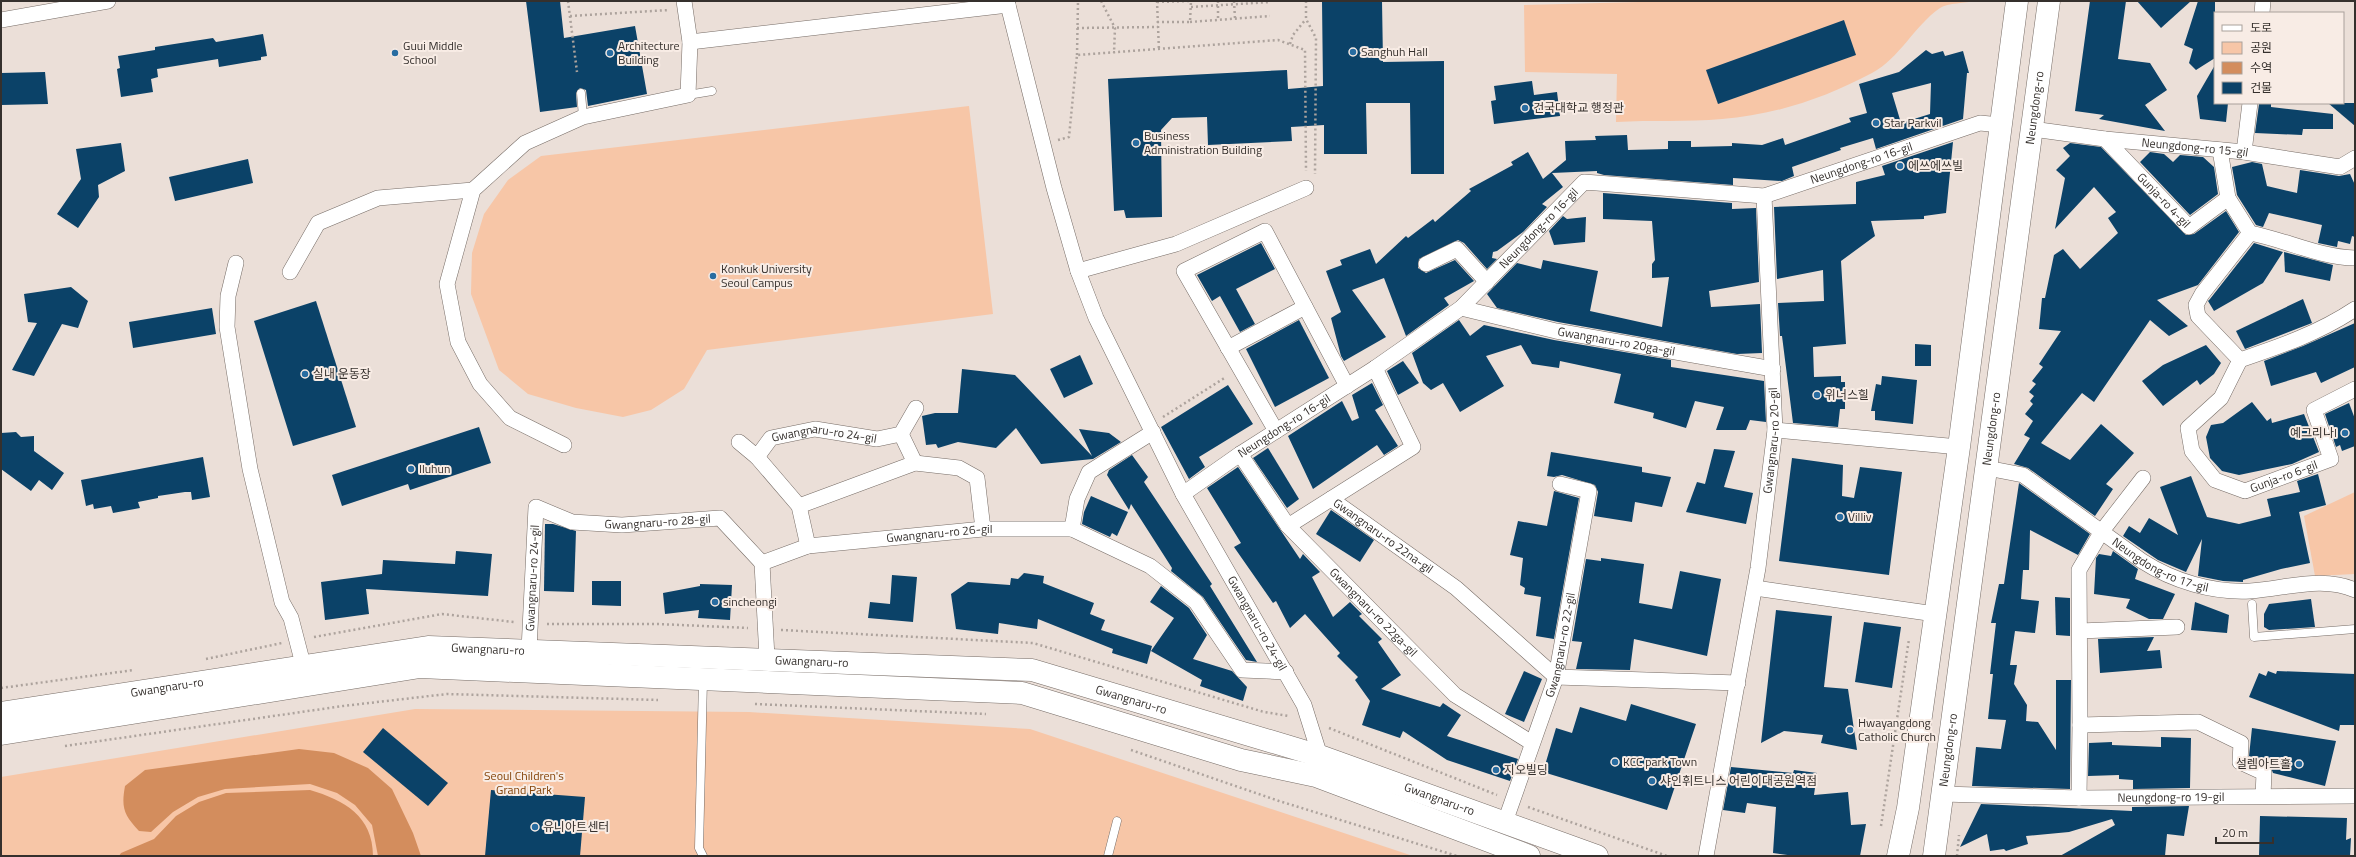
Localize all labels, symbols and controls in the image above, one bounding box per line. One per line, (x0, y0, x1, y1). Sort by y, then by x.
legend (2214, 12, 2344, 104)
text: 도로 (2250, 18, 2272, 37)
place label: Guui Middle School (403, 36, 463, 69)
place label: Architecture Building (618, 36, 680, 69)
text: 공원 (2250, 38, 2272, 57)
place label: Sanghuh Hall (1361, 42, 1428, 61)
marker: Sanghuh Hall (1348, 47, 1358, 57)
marker: Guui Middle School (390, 48, 400, 58)
marker: Architecture Building (605, 48, 615, 58)
text: 수역 (2250, 58, 2272, 77)
street label: Neungdong-ro (2020, 70, 2048, 146)
text: 건물 (2250, 78, 2272, 97)
place label: 건국대학교 행정관 (1533, 98, 1624, 117)
marker: 건국대학교 행정관 (1520, 103, 1530, 113)
place label: Star Parkvil (1884, 113, 1942, 132)
marker: Star Parkvil (1871, 118, 1881, 128)
place label: Business Administration Building (1144, 126, 1262, 159)
street label: Neungdong-ro 15-gil (2141, 132, 2250, 162)
street label: Neungdong-ro 16-gil (1808, 136, 1915, 189)
marker: Business Administration Building (1131, 138, 1141, 148)
place label: 에쓰에쓰빌 (1908, 156, 1963, 175)
marker: 에쓰에쓰빌 (1895, 161, 1905, 171)
street label: Gunja-ro 4-gil (2133, 168, 2195, 232)
street label: Neungdong-ro 16-gil (1494, 183, 1583, 273)
place label: Konkuk University Seoul Campus (721, 259, 812, 292)
marker: Konkuk University Seoul Campus (708, 271, 718, 281)
street label: Gwangnaru-ro 20ga-gil (1556, 321, 1677, 361)
place label: 실내 운동장 (313, 364, 371, 383)
marker: 실내 운동장 (300, 369, 310, 379)
place label: 위너스힐 (1825, 385, 1869, 404)
street label: Gwangnaru-ro 20-gil (1757, 387, 1784, 495)
street label: Neungdong-ro 16-gil (1234, 389, 1334, 462)
marker: 위너스힐 (1812, 390, 1822, 400)
street label: Neungdong-ro (1977, 391, 2005, 467)
street label: Gwangnaru-ro 24-gil (770, 419, 878, 448)
place label: 예그리나I (2290, 423, 2337, 442)
marker: 예그리나I (2340, 428, 2350, 438)
street label: Gunja-ro 6-gil (2247, 455, 2320, 497)
place label: Iluhun (419, 459, 450, 478)
marker: Iluhun (406, 464, 416, 474)
street label: Gwangnaru-ro 22na-gil (1329, 493, 1437, 578)
place label: Villiv (1848, 507, 1872, 526)
street label: Gwangnaru-ro 28-gil (604, 509, 711, 534)
marker: Villiv (1835, 512, 1845, 522)
street label: Gwangnaru-ro 26-gil (885, 519, 992, 547)
street label: Gwangnaru-ro 24-gil (520, 524, 544, 632)
street label: Neungdong-ro 17-gil (2108, 532, 2210, 597)
street label: Gwangnaru-ro 22ga-gil (1325, 563, 1422, 661)
street label: Gwangnaru-ro 24-gil (1223, 572, 1292, 674)
street label: Gwangnaru-ro 22-gil (1540, 591, 1580, 700)
place label: sincheongi (723, 592, 777, 611)
marker: sincheongi (710, 597, 720, 607)
street label: Gwangnaru-ro (451, 638, 525, 660)
street label: Gwangnaru-ro (774, 650, 849, 672)
street label: Gwangnaru-ro (129, 672, 205, 702)
street label: Gwangnaru-ro (1093, 679, 1169, 719)
street label: Neungdong-ro (1933, 712, 1962, 788)
place label: Hwayangdong Catholic Church (1858, 713, 1936, 746)
marker: Hwayangdong Catholic Church (1845, 725, 1855, 735)
place label: KCC park Town (1623, 752, 1697, 771)
place label: 설렘아트홀 (2236, 754, 2291, 773)
marker: KCC park Town (1610, 757, 1620, 767)
marker: 설렘아트홀 (2294, 759, 2304, 769)
place label: 지오빌딩 (1504, 760, 1548, 779)
marker: 지오빌딩 (1491, 765, 1501, 775)
park label: Seoul Children's Grand Park (484, 766, 564, 799)
place label: 샤인휘트니스 어린이대공원역점 (1660, 771, 1817, 790)
marker: 샤인휘트니스 어린이대공원역점 (1647, 776, 1657, 786)
street label: Gwangnaru-ro (1402, 777, 1477, 820)
street label: Neungdong-ro 19-gil (2117, 787, 2224, 807)
place label: 유니아트센터 (543, 817, 609, 836)
scale bar (2216, 819, 2273, 845)
marker: 유니아트센터 (530, 822, 540, 832)
text: 20 m (2222, 823, 2248, 842)

